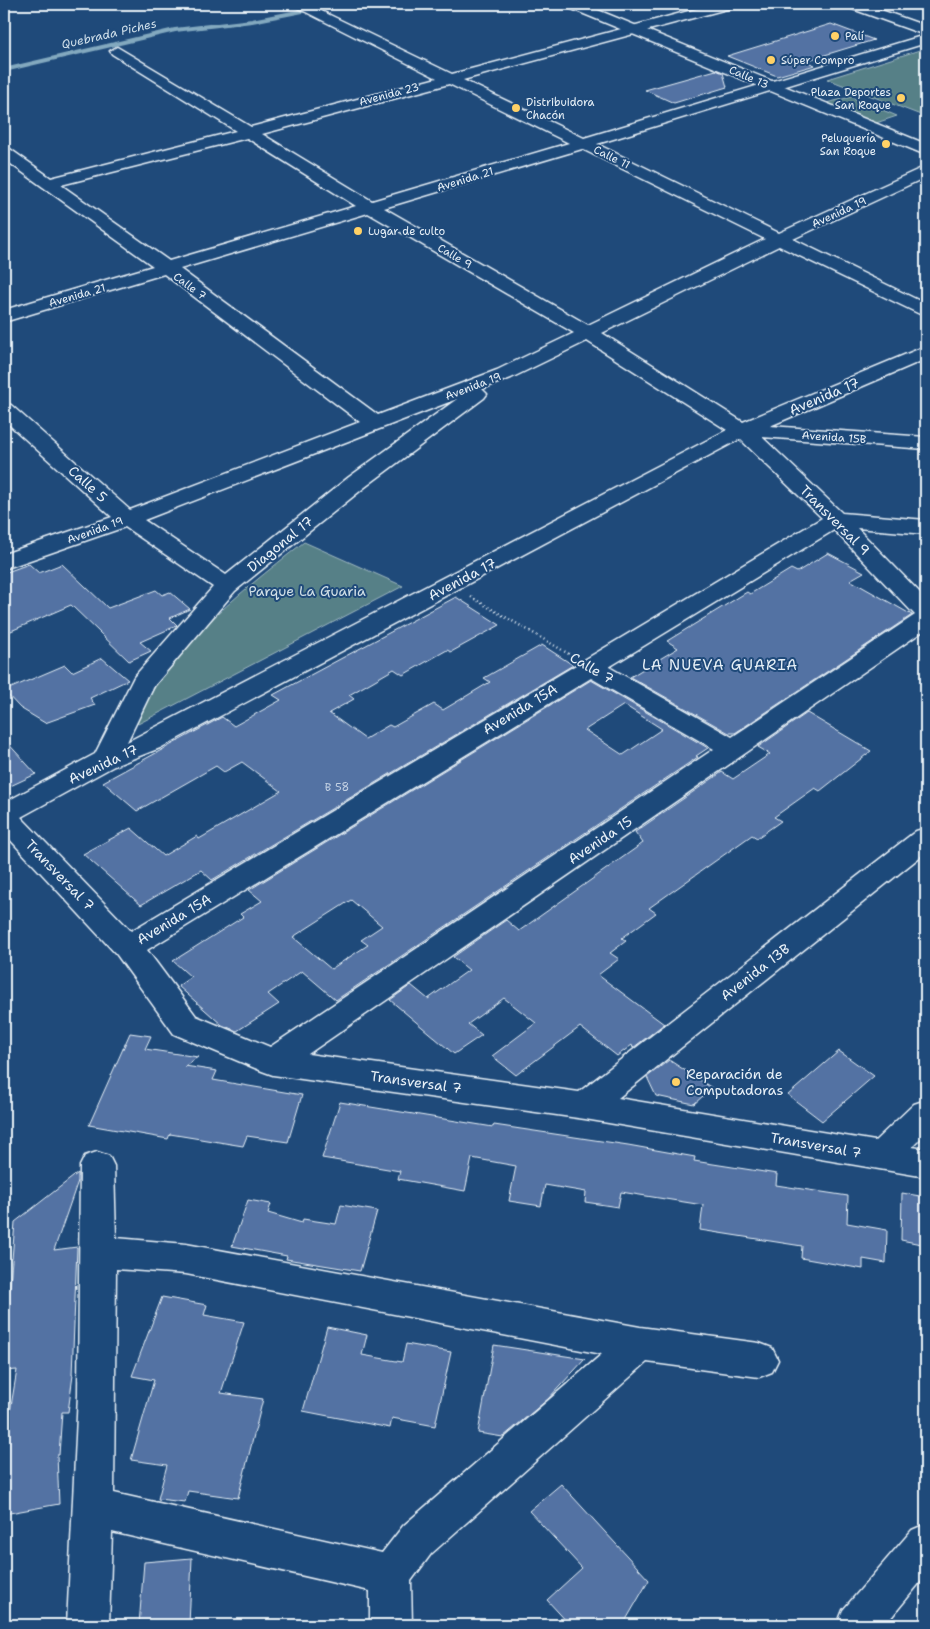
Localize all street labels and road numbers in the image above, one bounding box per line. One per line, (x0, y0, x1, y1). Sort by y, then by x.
street label: Calle 13 (727, 62, 771, 93)
street label: Avenida 23 (357, 79, 421, 110)
street label: Calle 11 (591, 142, 632, 173)
street label: Avenida 21 (435, 164, 495, 195)
street label: Avenida 19 (809, 193, 869, 232)
street label: Calle 9 (435, 241, 475, 272)
street label: Calle 7 (170, 269, 209, 304)
street label: Avenida 21 (47, 280, 107, 311)
street label: Avenida 19 (443, 369, 503, 404)
street label: Avenida 17 (786, 373, 862, 419)
street label: Avenida 15B (801, 428, 867, 447)
street label: Calle 5 (65, 462, 111, 506)
street label: Transversal 9 (796, 481, 874, 559)
street label: Diagonal 17 (243, 512, 317, 576)
street label: Avenida 19 (65, 513, 125, 548)
street label: Avenida 17 (425, 554, 499, 604)
street label: Calle 7 (567, 648, 617, 688)
street label: Avenida 15A (479, 680, 561, 738)
street label: Avenida 17 (65, 740, 141, 788)
street label: Avenida 15 (564, 812, 636, 868)
street label: Transversal 7 (22, 836, 98, 914)
street label: Avenida 15A (133, 890, 215, 948)
street label: Avenida 13B (717, 939, 793, 1005)
street label: Transversal 7 (369, 1067, 463, 1097)
street label: Transversal 7 (769, 1128, 863, 1162)

